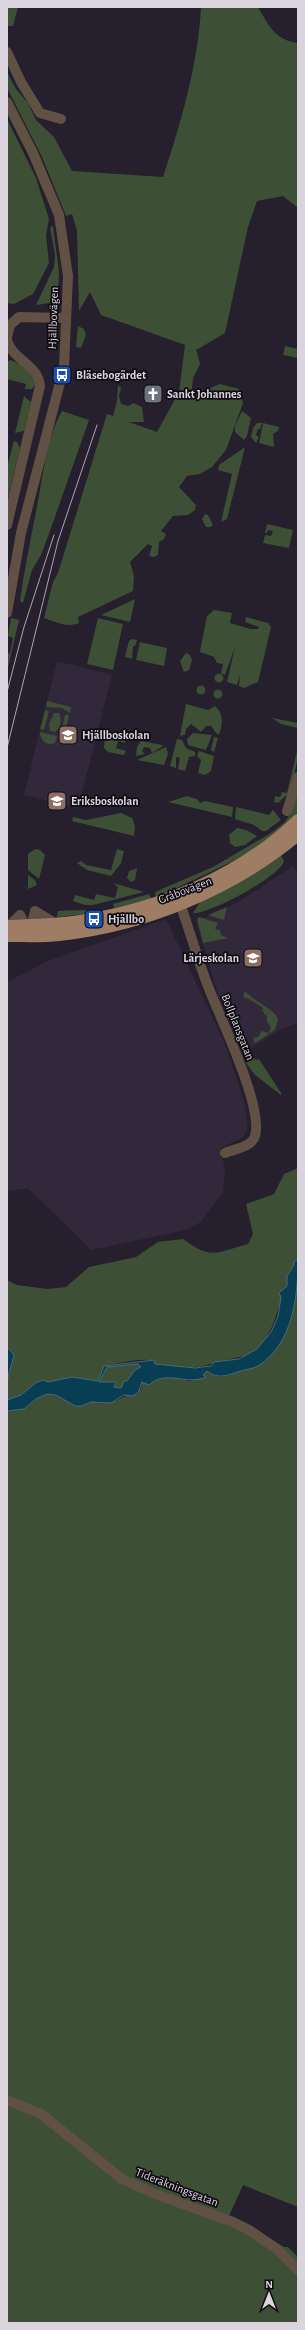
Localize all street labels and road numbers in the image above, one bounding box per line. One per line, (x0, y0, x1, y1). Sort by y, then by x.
street label: Hjällbovägen (46, 286, 61, 350)
street label: Gråbovägen (157, 874, 213, 906)
street label: Bollplansgatan (219, 992, 257, 1062)
street label: Tideräkningsgatan (134, 2166, 220, 2208)

